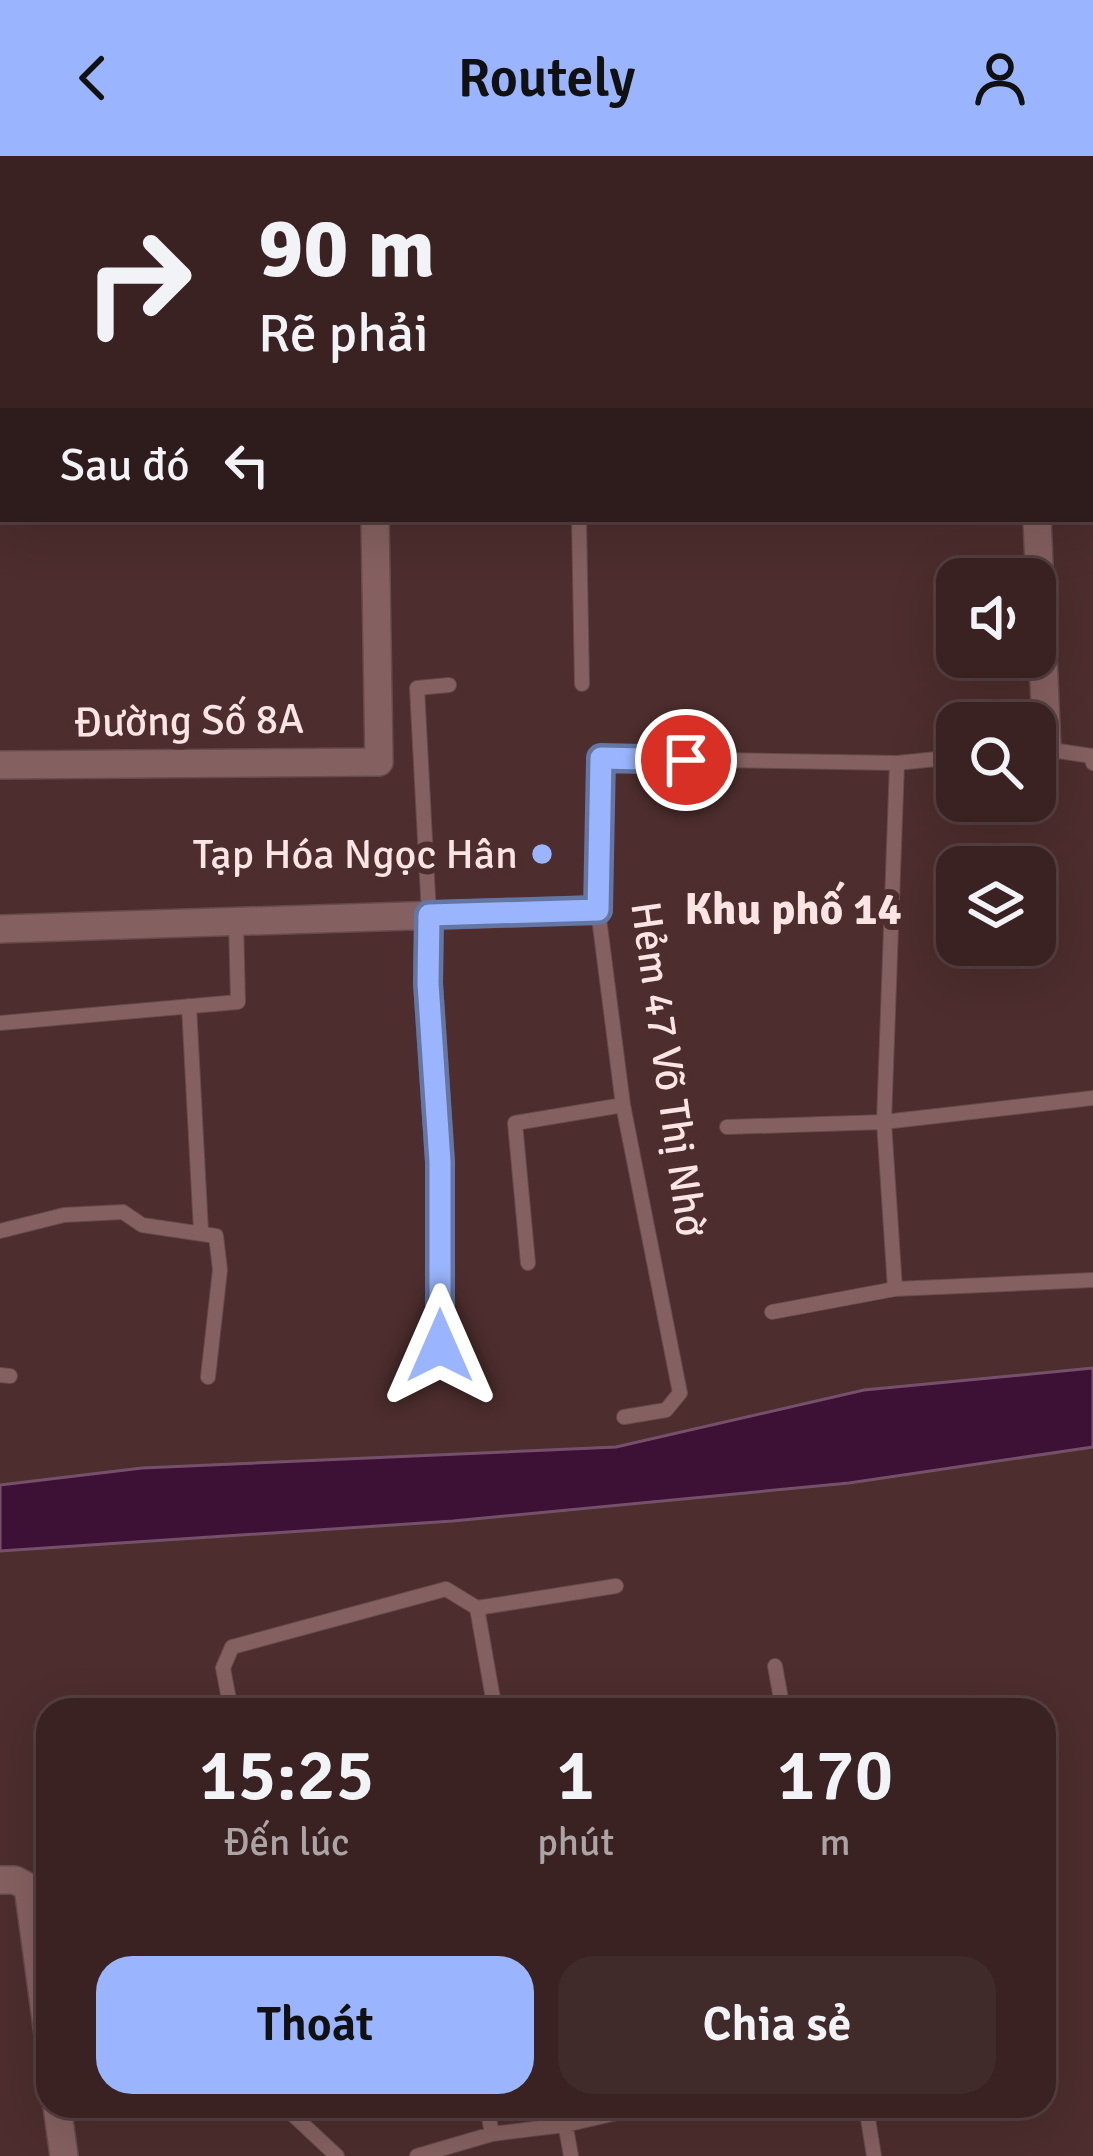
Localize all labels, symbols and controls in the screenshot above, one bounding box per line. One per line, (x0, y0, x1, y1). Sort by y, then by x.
icon: back (60, 45, 126, 111)
text: Routely (458, 45, 635, 112)
icon: person (967, 45, 1033, 111)
text: 90 m (258, 197, 435, 301)
icon: right (60, 204, 216, 360)
text: Rẽ phải (258, 300, 429, 367)
icon: left (214, 432, 280, 498)
text: Sau đó (60, 438, 190, 493)
map controls (936, 558, 1056, 966)
button: sound (936, 558, 1056, 678)
street label: Đường Số 8A (74, 693, 304, 749)
button: search (936, 702, 1056, 822)
pin (635, 709, 737, 811)
icon: arrive (653, 727, 719, 793)
place label: Tạp Hóa Ngọc Hân (193, 829, 518, 880)
marker: Tạp Hóa Ngọc Hân (529, 841, 555, 867)
button: layers (936, 846, 1056, 966)
district label: Khu phố 14 (684, 881, 902, 937)
street label: Hẻm 47 Võ Thị Nhờ (619, 898, 717, 1240)
position arrow (377, 1283, 503, 1409)
text: 15:25 (199, 1731, 374, 1820)
text: 1 (556, 1731, 595, 1820)
text: 170 (777, 1731, 893, 1820)
text: Đến lúc (224, 1818, 350, 1866)
text: phút (537, 1818, 614, 1866)
text: m (819, 1818, 851, 1866)
button: Thoát (96, 1956, 534, 2094)
button: Chia sẻ (558, 1956, 996, 2094)

